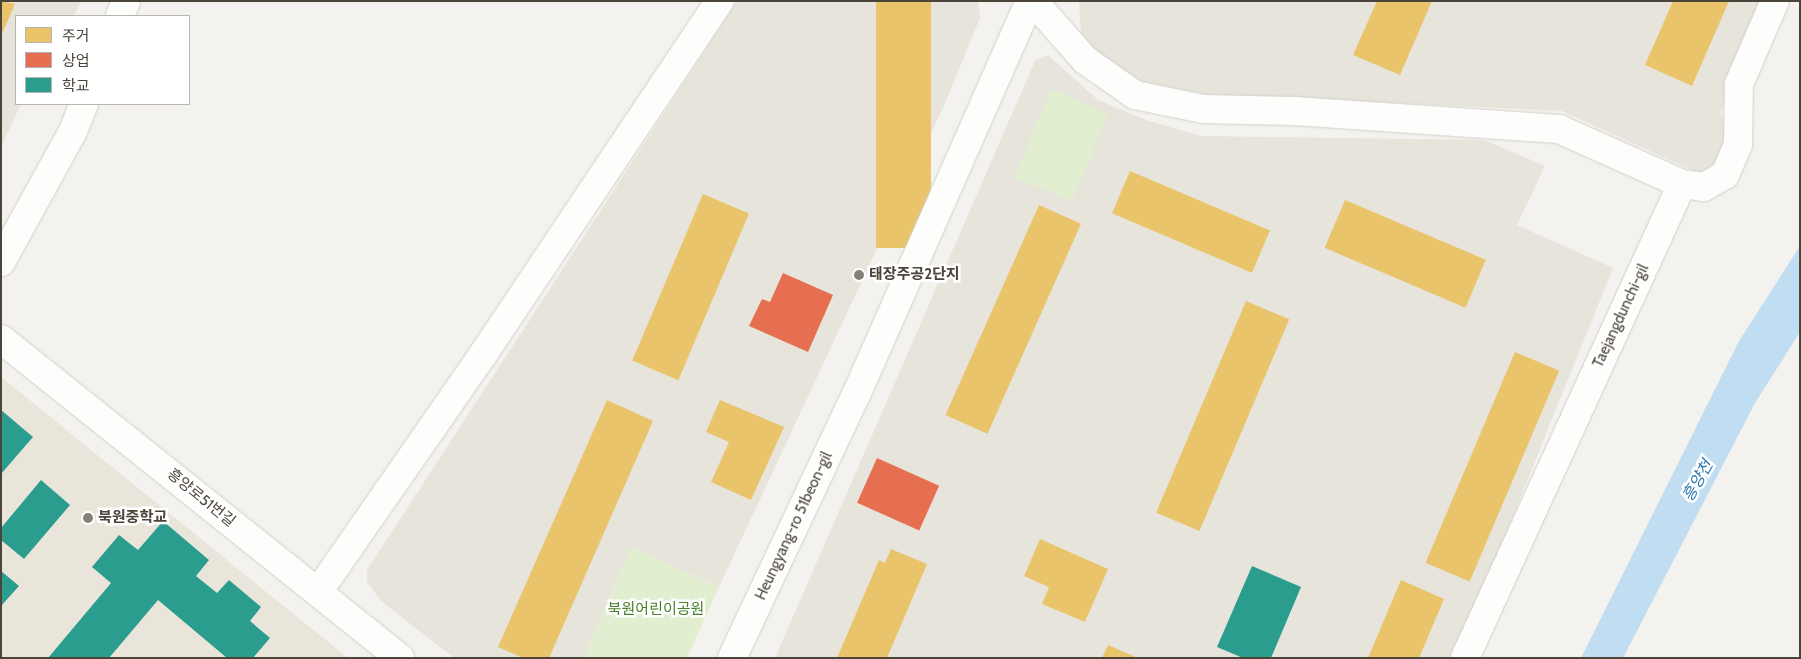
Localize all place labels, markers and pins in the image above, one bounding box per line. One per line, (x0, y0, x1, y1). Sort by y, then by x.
place label: 태장주공2단지 (869, 266, 960, 284)
marker: 태장주공2단지 (853, 269, 865, 281)
place label: 북원중학교 (98, 509, 167, 527)
marker: 북원중학교 (82, 512, 94, 524)

